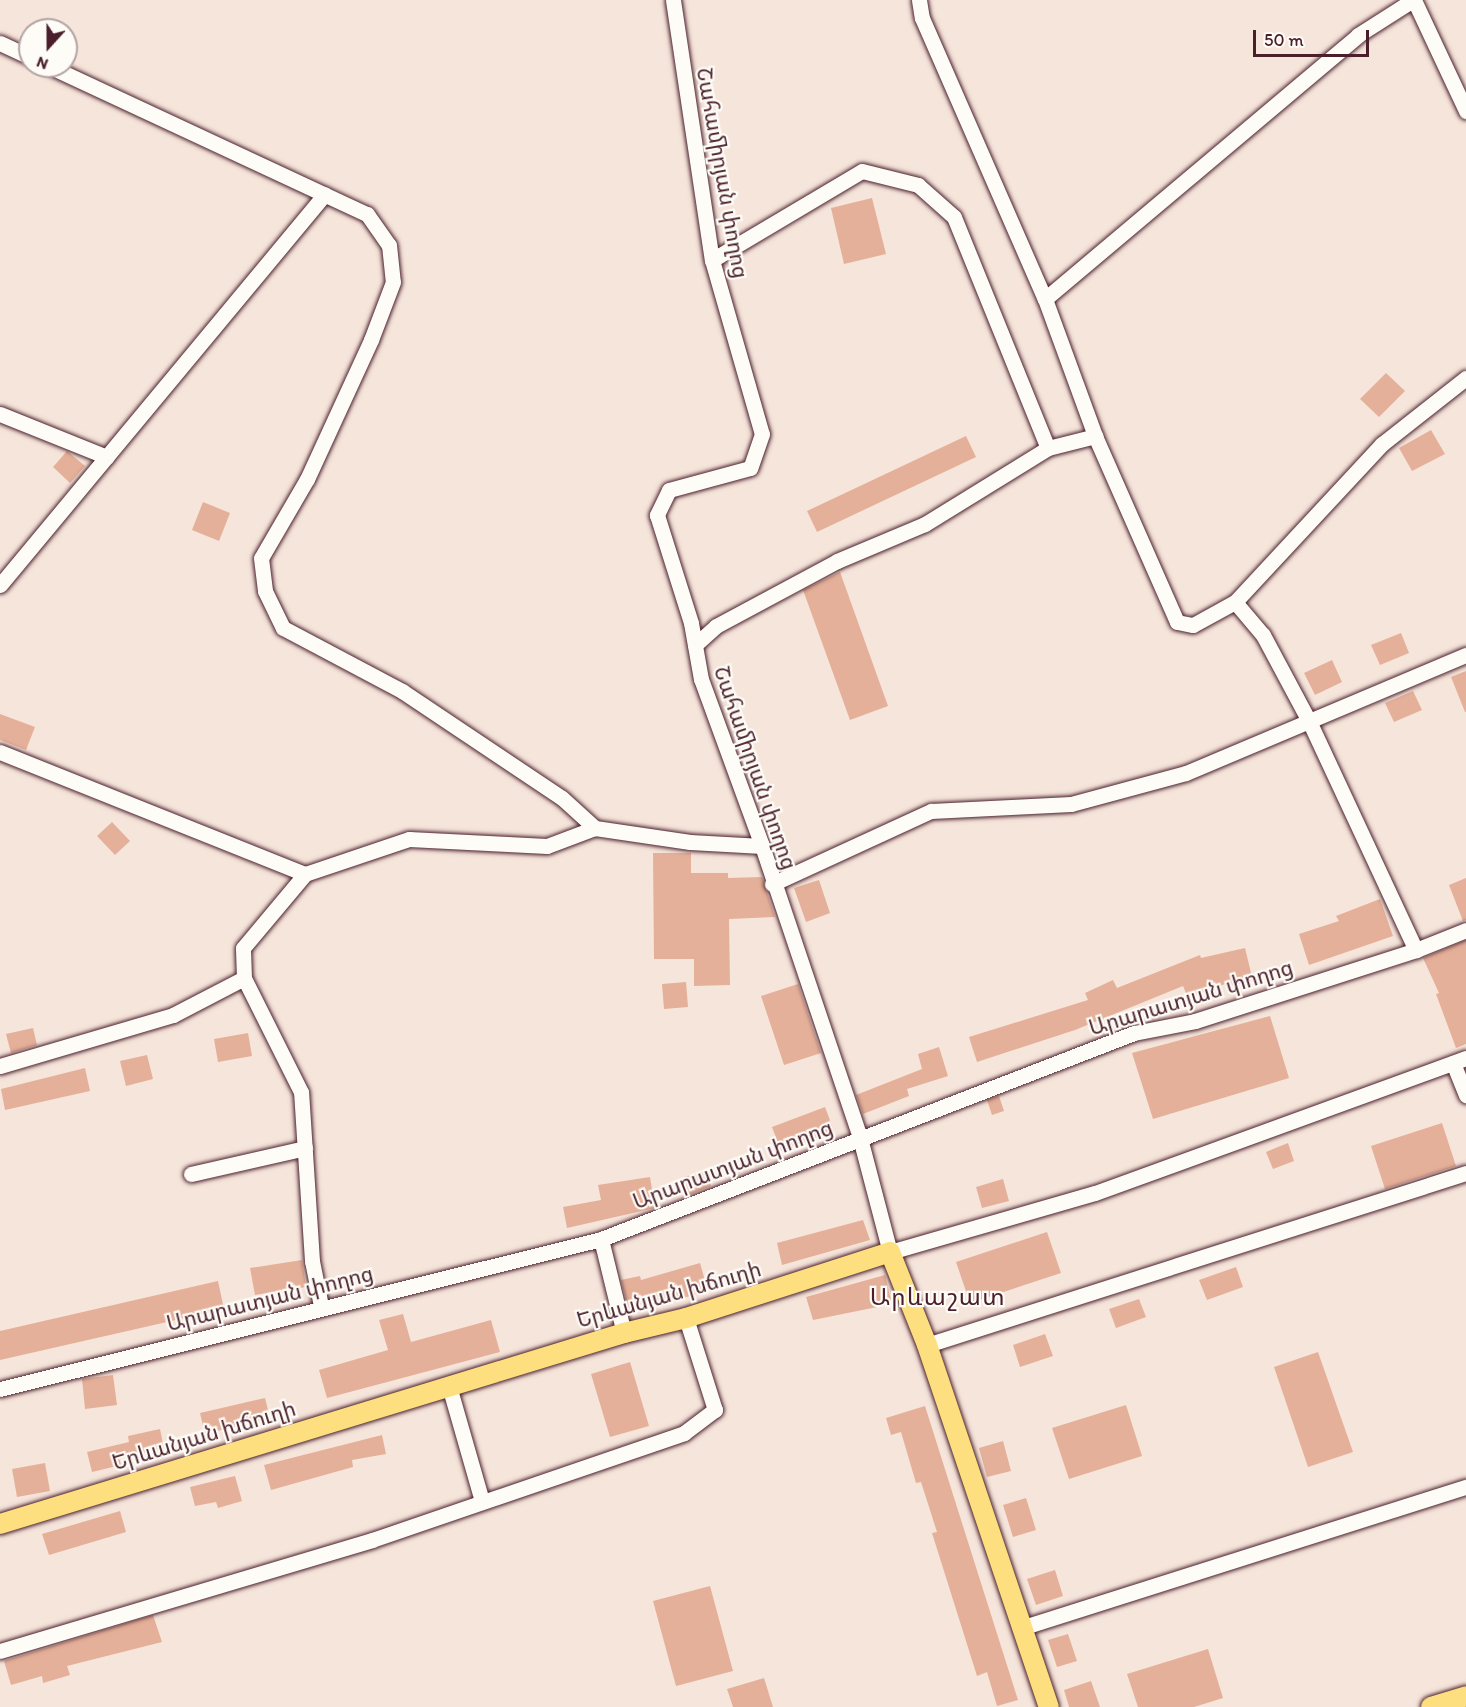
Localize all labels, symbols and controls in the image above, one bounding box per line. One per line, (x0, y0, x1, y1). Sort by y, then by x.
north arrow (18, 18, 78, 78)
scale bar (1256, 18, 1372, 56)
text: 50 m (1264, 29, 1304, 51)
text: N (34, 53, 51, 74)
street label: Շահամիրյան փողոց (691, 66, 753, 280)
street label: Շահամիրյան փողոց (708, 663, 802, 873)
street label: Արարատյան փողոց (1086, 955, 1296, 1041)
street label: Արարատյան փողոց (629, 1115, 837, 1215)
street label: Երևանյան խճուղի (574, 1257, 764, 1333)
street label: Արարատյան փողոց (164, 1261, 376, 1337)
district label: Արևաշատ (870, 1283, 1006, 1311)
street label: Երևանյան խճուղի (109, 1396, 299, 1476)

